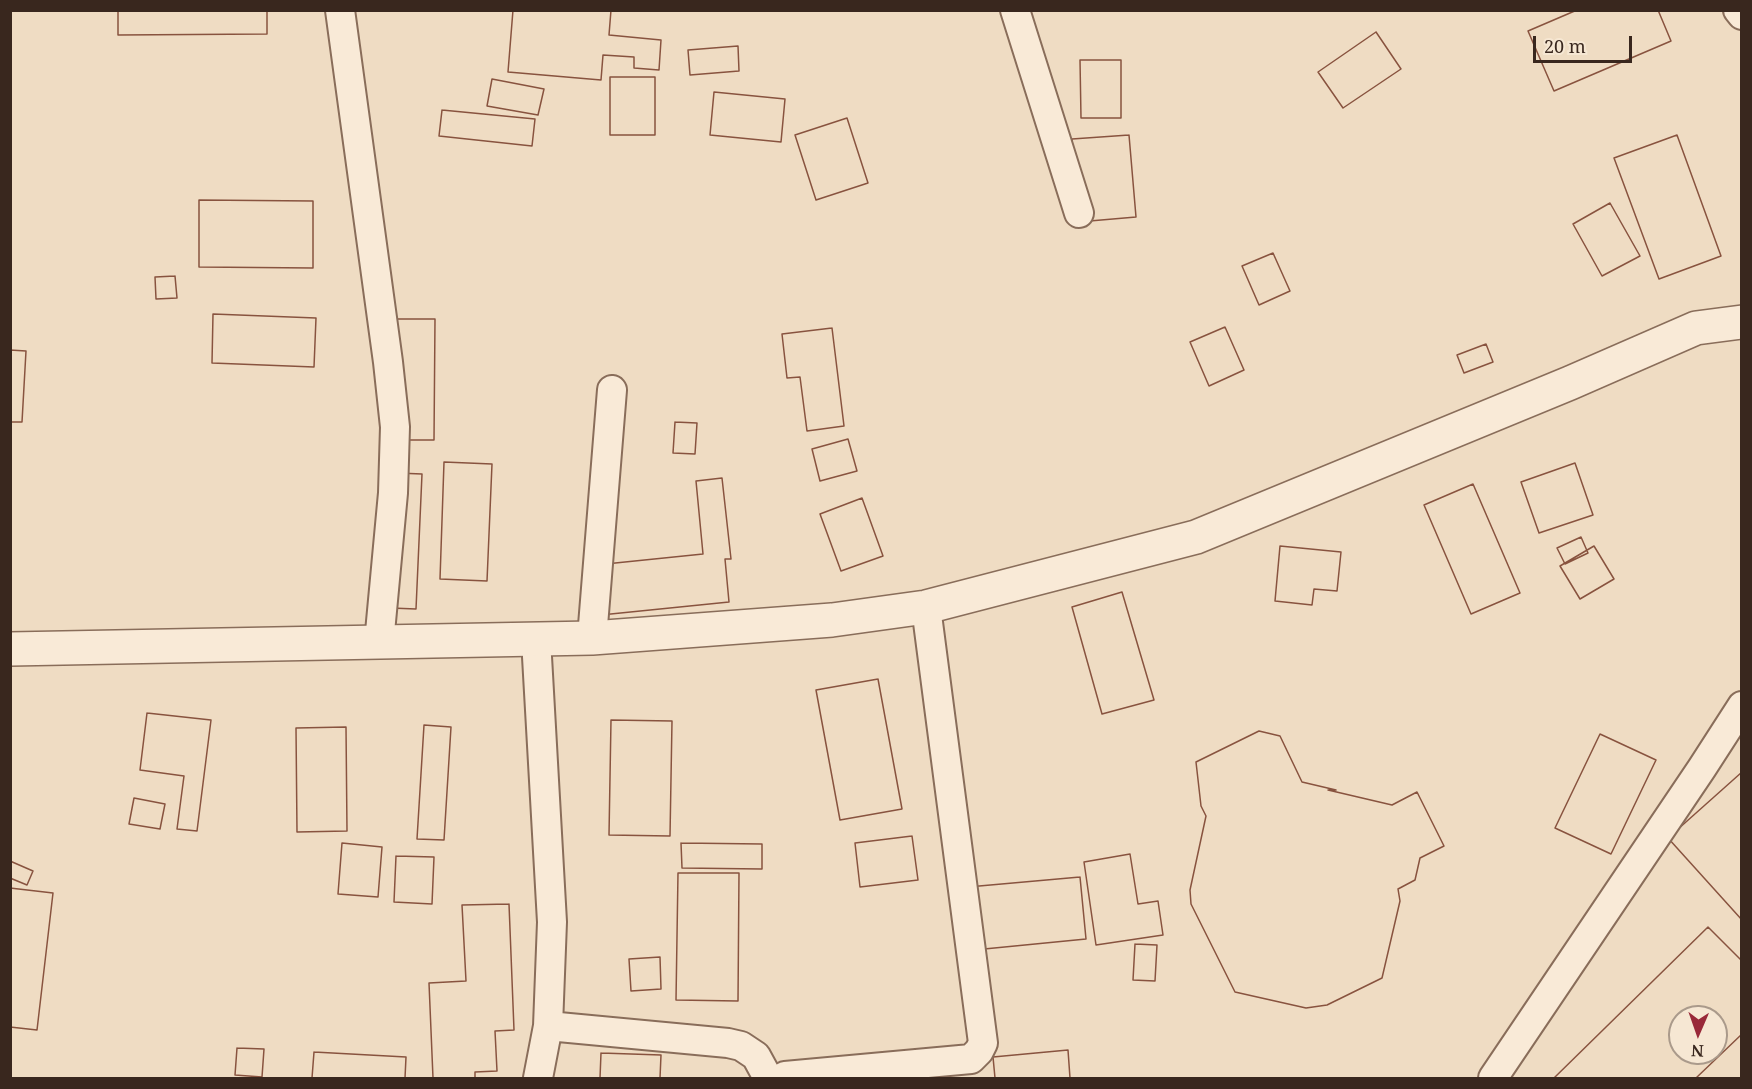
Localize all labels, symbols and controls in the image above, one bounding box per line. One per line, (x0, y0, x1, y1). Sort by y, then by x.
scale bar (1536, 24, 1635, 62)
text: 20 m (1544, 34, 1586, 58)
north arrow (1668, 1005, 1728, 1065)
text: N (1691, 1040, 1704, 1062)

